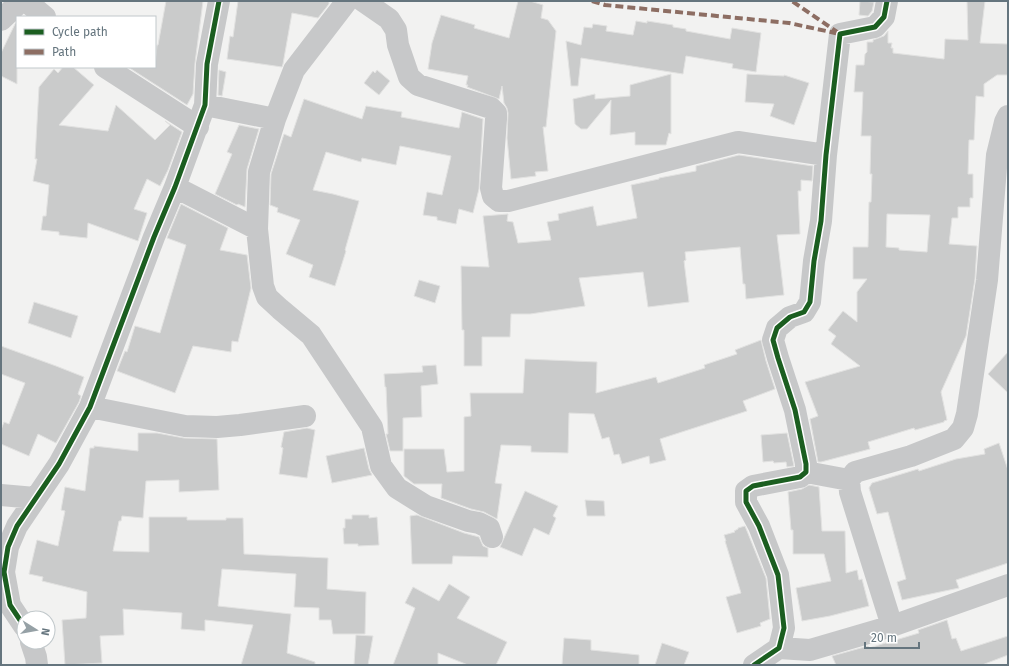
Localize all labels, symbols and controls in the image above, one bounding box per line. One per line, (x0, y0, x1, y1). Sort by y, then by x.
legend (16, 16, 156, 68)
text: Cycle path (52, 25, 108, 39)
text: Path (52, 45, 76, 59)
north arrow (16, 610, 56, 650)
scale bar (865, 624, 919, 650)
text: N (38, 627, 52, 637)
text: 20 m (871, 631, 897, 645)

